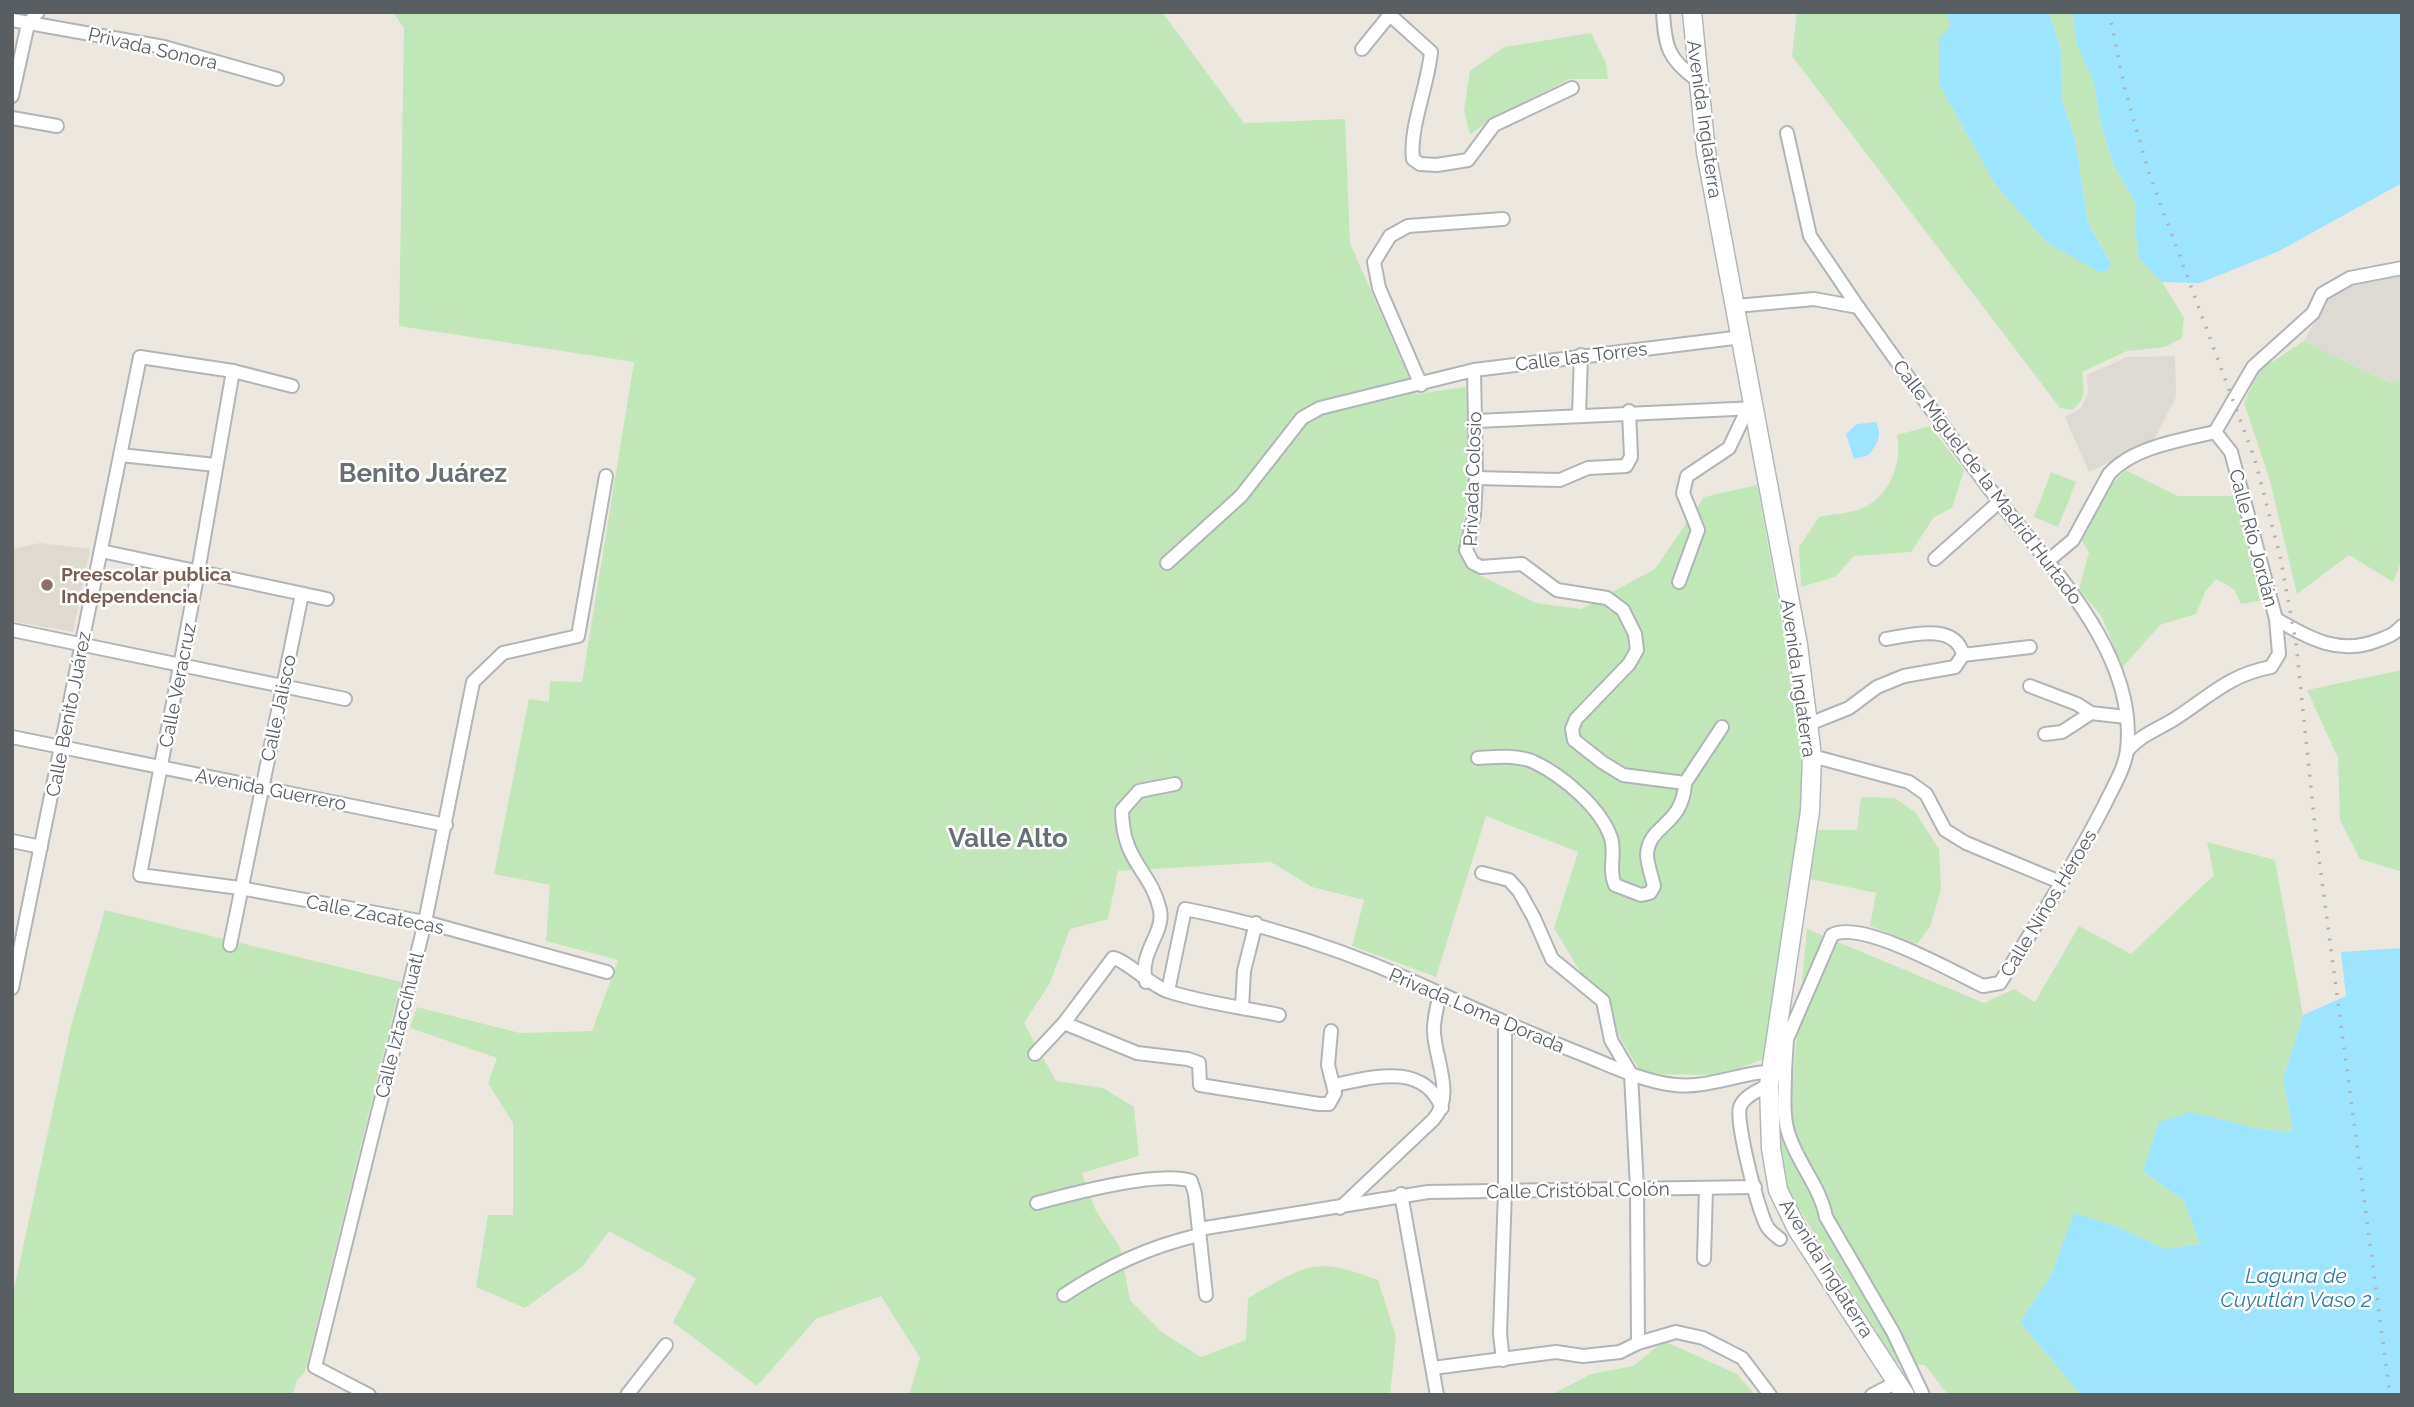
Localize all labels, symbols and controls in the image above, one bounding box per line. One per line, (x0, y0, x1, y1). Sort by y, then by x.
street label: Privada Sonora (86, 22, 220, 74)
street label: Avenida Inglaterra (1683, 39, 1727, 199)
street label: Calle las Torres (1514, 337, 1648, 375)
street label: Calle Miguel de la Madrid Hurtado (1889, 355, 2087, 609)
street label: Privada Colosio (1459, 411, 1485, 547)
district label: Benito Juárez (339, 458, 507, 488)
street label: Calle Río Jordán (2225, 467, 2283, 609)
place label: Preescolar publica Independencia (61, 563, 231, 607)
marker: Preescolar publica Independencia (39, 577, 55, 593)
street label: Avenida Inglaterra (1777, 598, 1821, 758)
street label: Calle Veracruz (154, 621, 200, 749)
street label: Calle Benito Juárez (41, 629, 95, 799)
street label: Calle Jalisco (256, 653, 300, 763)
street label: Avenida Guerrero (194, 764, 348, 814)
district label: Valle Alto (948, 823, 1068, 853)
street label: Calle Niños Héroes (1995, 825, 2101, 981)
street label: Calle Zacatecas (304, 890, 446, 938)
street label: Calle Iztaccíhuatl (370, 949, 428, 1100)
street label: Privada Loma Dorada (1386, 963, 1568, 1057)
street label: Calle Cristóbal Colón (1486, 1177, 1670, 1203)
street label: Avenida Inglaterra (1775, 1195, 1879, 1341)
water label: Laguna de Cuyutlán Vaso 2 (2220, 1263, 2372, 1312)

